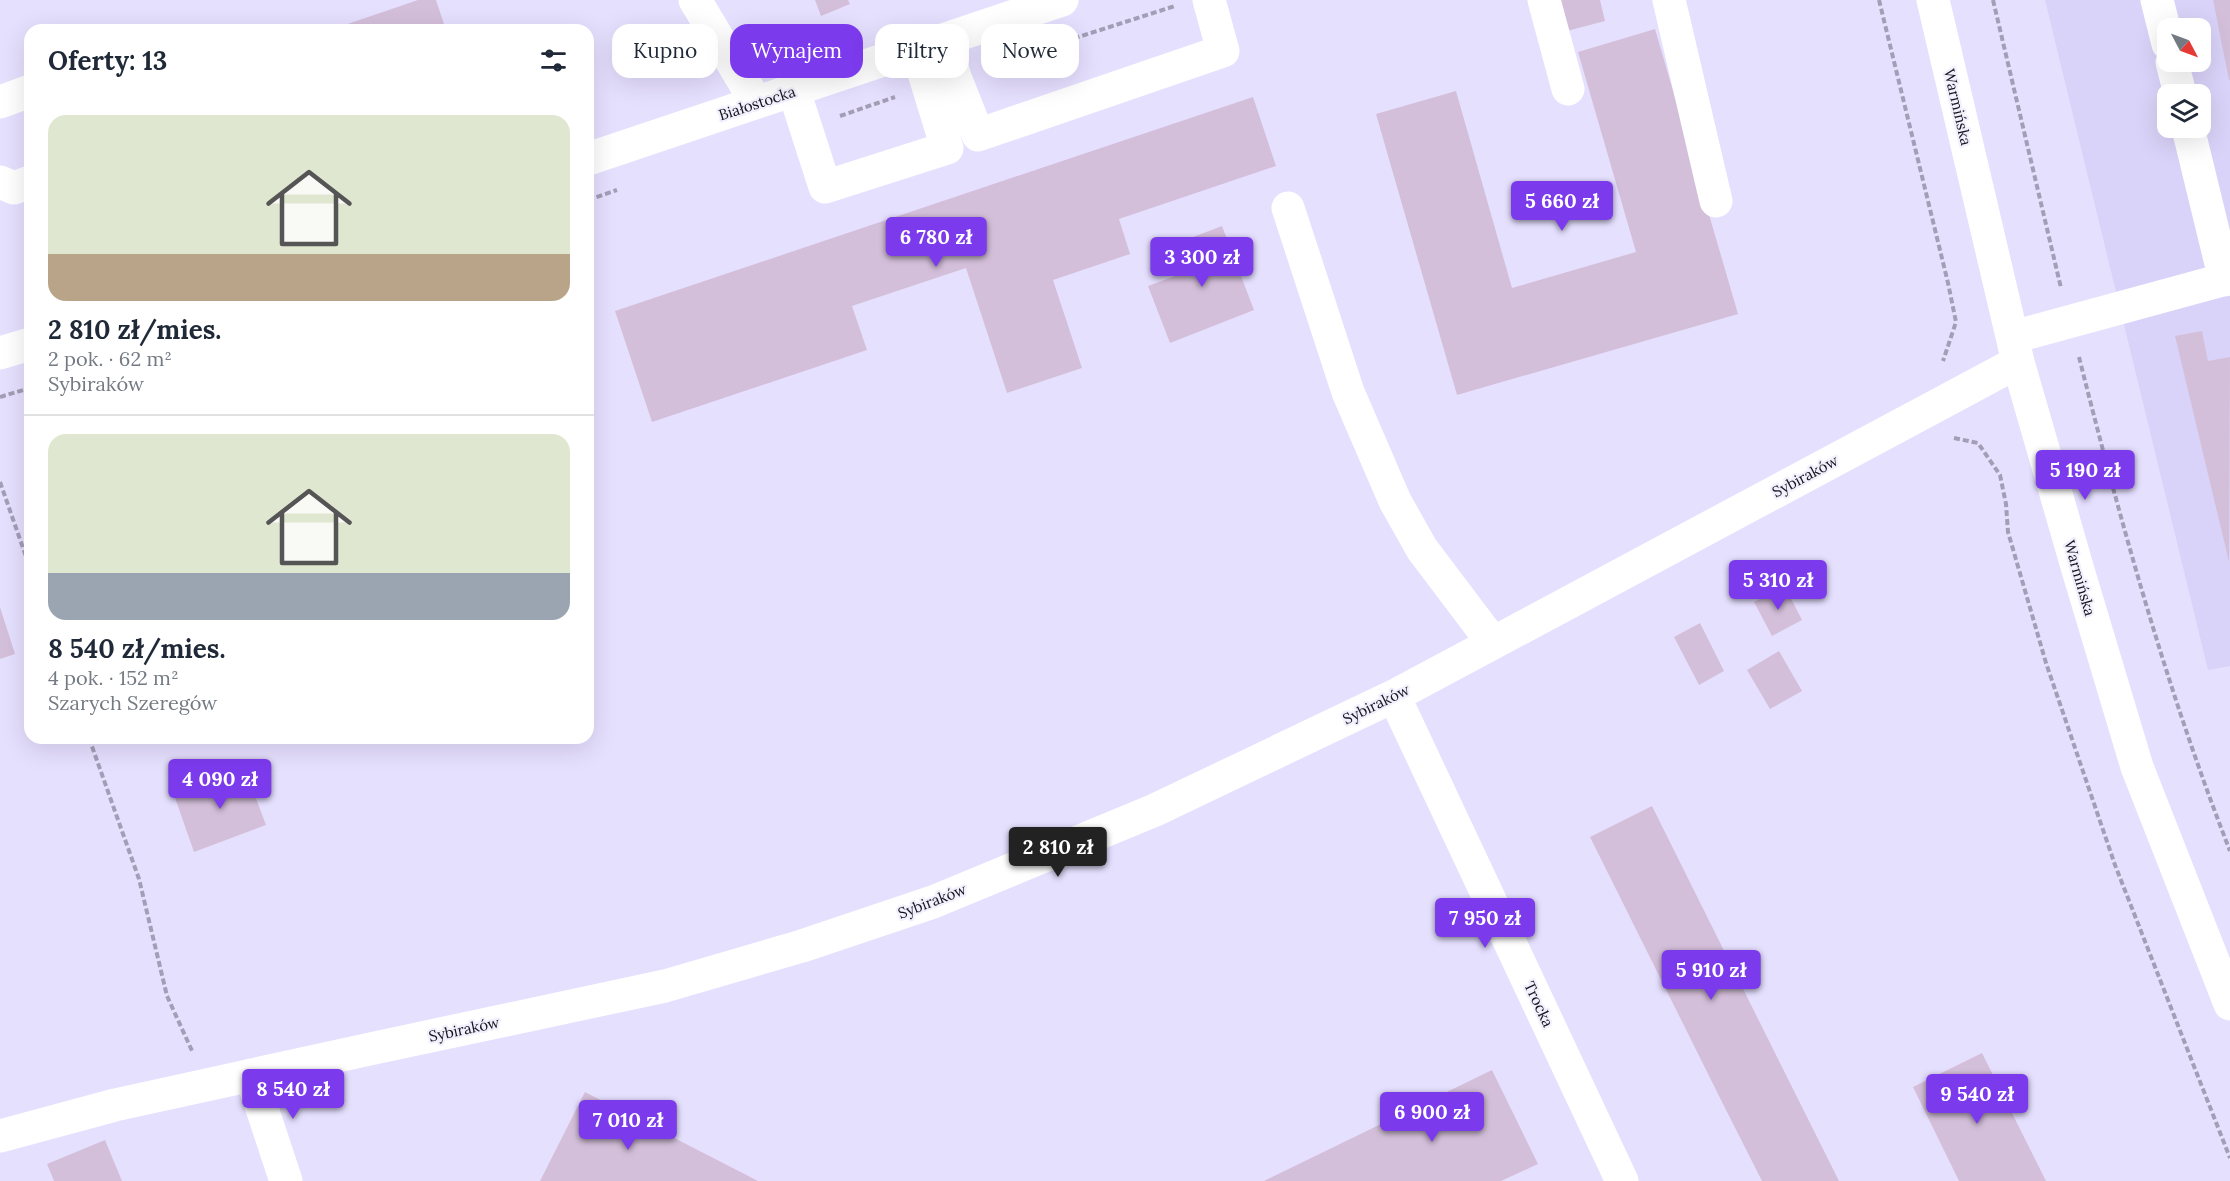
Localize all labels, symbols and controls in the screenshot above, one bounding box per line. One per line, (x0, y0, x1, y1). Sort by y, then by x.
north arrow (2157, 18, 2211, 72)
map controls (2157, 18, 2211, 138)
chip: Kupno (612, 24, 718, 78)
chip: Wynajem (730, 24, 863, 78)
chip: Filtry (875, 24, 969, 78)
chip: Nowe (981, 24, 1079, 78)
text: Oferty: 13 (48, 44, 167, 77)
icon: filters (537, 44, 570, 77)
street label: Warmińska (1940, 67, 1976, 147)
street label: Białostocka (716, 82, 798, 124)
button: layers (2157, 84, 2211, 138)
icon: home (255, 154, 363, 262)
pin: 5 660 zł (1500, 181, 1624, 232)
text: 5 660 zł (1525, 188, 1599, 213)
pin: 6 780 zł (874, 217, 998, 268)
text: 6 780 zł (900, 224, 972, 249)
pin: 3 300 zł (1140, 237, 1264, 288)
text: 3 300 zł (1164, 244, 1240, 269)
text: 2 810 zł/mies. (48, 313, 221, 346)
text: 2 pok. · 62 m² (48, 346, 172, 371)
text: Sybiraków (48, 371, 144, 396)
pin: 5 190 zł (2023, 450, 2147, 501)
street label: Sybiraków (1769, 451, 1841, 501)
text: 5 190 zł (2050, 457, 2120, 482)
icon: home (255, 473, 363, 581)
street label: Warmińska (2060, 538, 2100, 618)
pin: 5 310 zł (1716, 560, 1840, 611)
text: 5 310 zł (1743, 567, 1813, 592)
text: 8 540 zł/mies. (48, 632, 226, 665)
text: 4 pok. · 152 m² (48, 665, 179, 690)
street label: Sybiraków (1339, 680, 1413, 728)
text: Szarych Szeregów (48, 690, 217, 715)
pin: 4 090 zł (158, 759, 282, 810)
text: 4 090 zł (182, 766, 258, 791)
pin: 2 810 zł (996, 827, 1120, 878)
text: 2 810 zł (1023, 834, 1093, 859)
street label: Sybiraków (895, 879, 969, 923)
pin: 7 950 zł (1423, 898, 1547, 949)
text: 7 950 zł (1449, 905, 1521, 930)
pin: 5 910 zł (1649, 950, 1773, 1001)
text: 5 910 zł (1676, 957, 1746, 982)
street label: Trocka (1520, 978, 1558, 1030)
street label: Sybiraków (427, 1012, 501, 1046)
pin: 8 540 zł (231, 1069, 355, 1120)
pin: 9 540 zł (1915, 1074, 2039, 1125)
text: 8 540 zł (256, 1076, 330, 1101)
text: 9 540 zł (1940, 1081, 2014, 1106)
pin: 6 900 zł (1370, 1092, 1494, 1143)
text: 6 900 zł (1394, 1099, 1470, 1124)
pin: 7 010 zł (566, 1100, 690, 1151)
text: 7 010 zł (593, 1107, 663, 1132)

